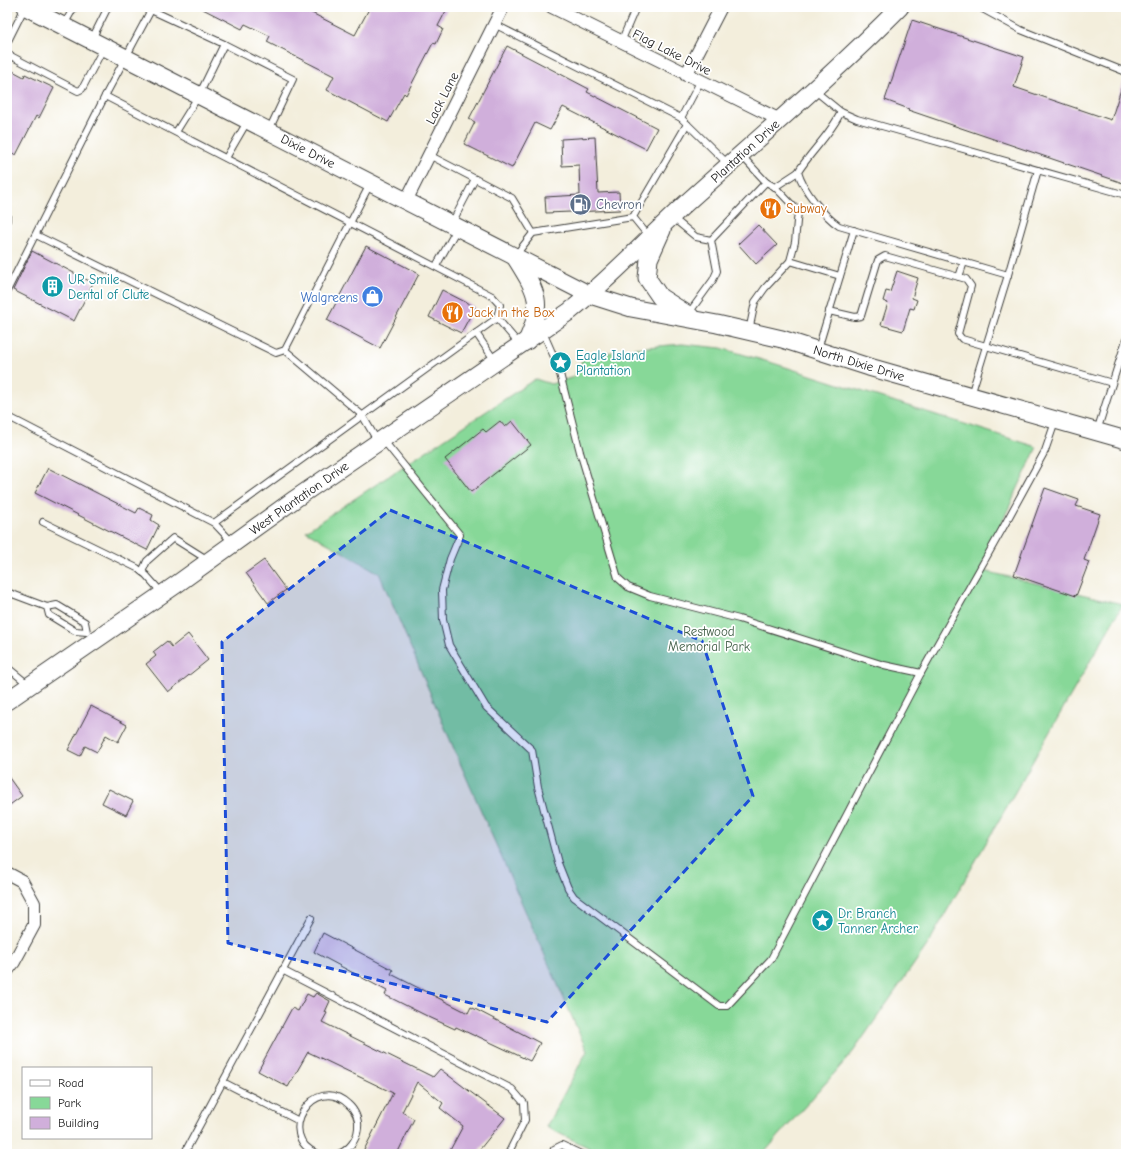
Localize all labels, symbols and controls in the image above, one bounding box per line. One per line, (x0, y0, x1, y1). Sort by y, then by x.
street label: Flag Lake Drive (630, 26, 714, 78)
street label: Lack Lane (422, 69, 462, 127)
street label: Plantation Drive (708, 116, 783, 186)
street label: Dixie Drive (278, 131, 338, 171)
fuel station icon: Chevron (568, 191, 594, 217)
restaurant icon: Subway (758, 195, 784, 221)
place label: Chevron (596, 197, 642, 212)
place label: Subway (786, 201, 827, 216)
place label: UR Smile Dental of Clute (68, 272, 150, 302)
building icon: UR Smile Dental of Clute (40, 273, 66, 299)
shop icon: Walgreens (360, 284, 386, 310)
place label: Walgreens (301, 290, 358, 305)
restaurant icon: Jack in the Box (439, 299, 465, 325)
place label: Jack in the Box (468, 305, 555, 320)
street label: North Dixie Drive (812, 342, 907, 384)
place label: Eagle Island Plantation (576, 348, 645, 378)
place icon: Eagle Island Plantation (548, 349, 574, 375)
street label: West Plantation Drive (247, 458, 352, 538)
park label: Restwood Memorial Park (668, 624, 751, 654)
place label: Dr. Branch Tanner Archer (838, 906, 919, 936)
place icon: Dr. Branch Tanner Archer (809, 907, 835, 933)
legend (22, 1067, 152, 1139)
text: Road (58, 1076, 84, 1090)
text: Park (58, 1096, 81, 1110)
text: Building (58, 1116, 99, 1130)

